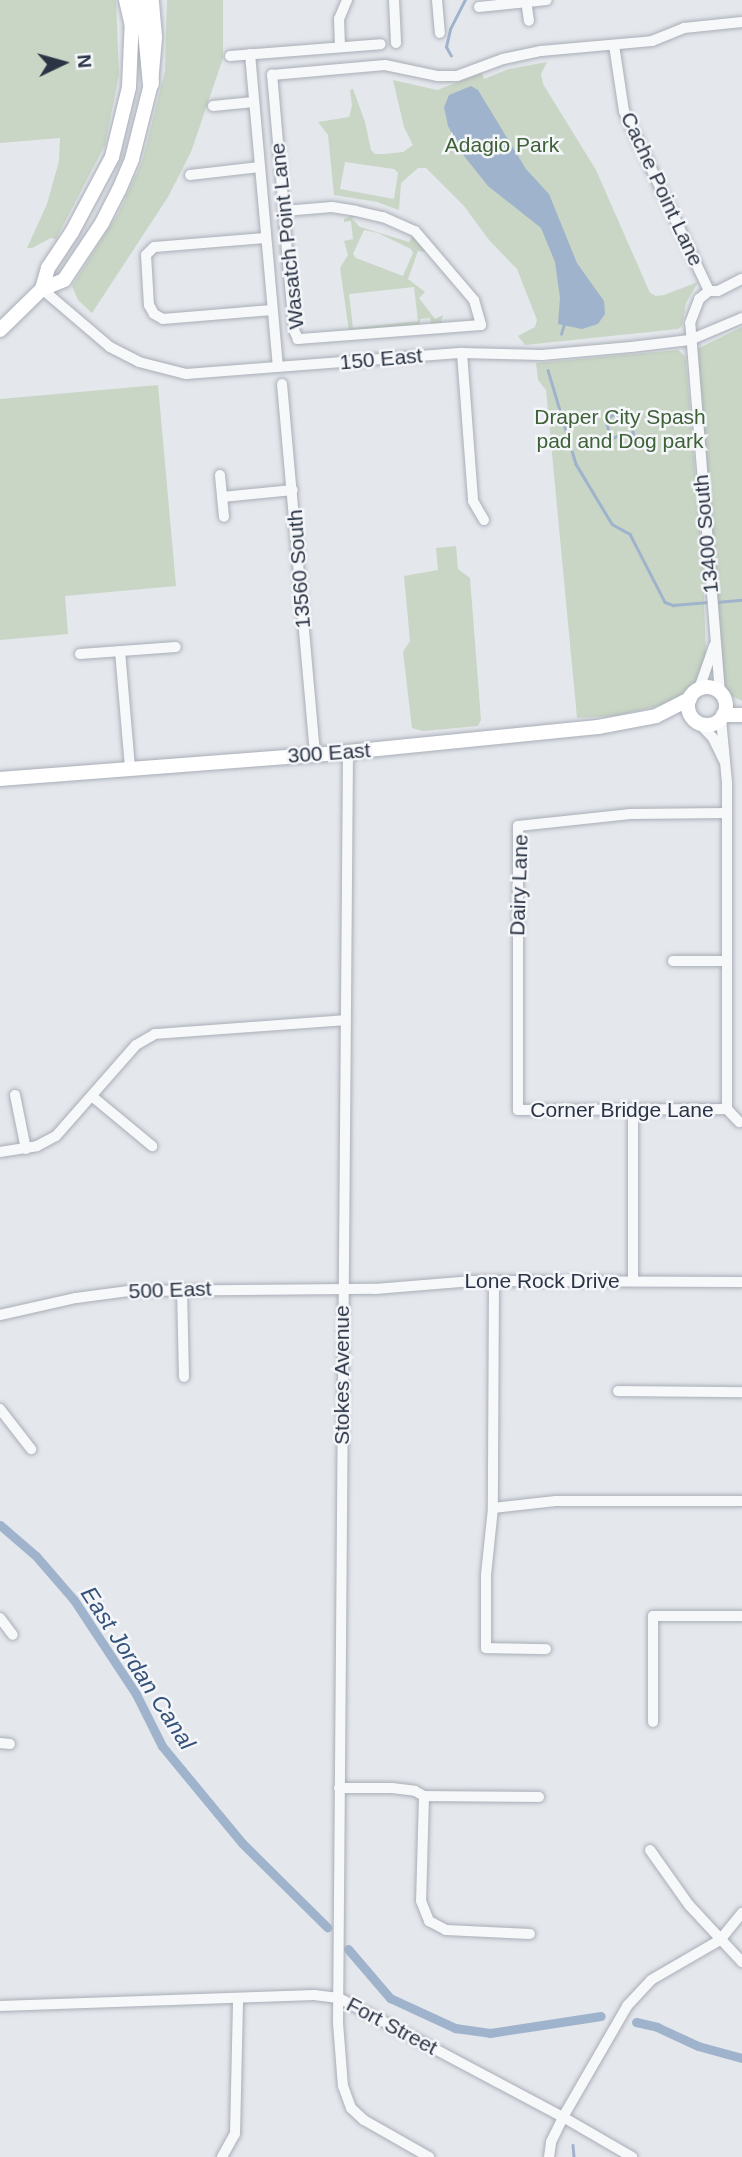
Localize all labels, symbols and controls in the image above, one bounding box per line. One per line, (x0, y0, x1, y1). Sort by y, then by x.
north arrow (28, 28, 98, 98)
text: N (73, 53, 95, 69)
street label: Cache Point Lane (615, 108, 709, 270)
park label: Adagio Park (445, 132, 559, 158)
street label: Wasatch Point Lane (265, 142, 309, 330)
street label: 150 East (339, 343, 423, 375)
park label: Draper City Spash pad and Dog park (534, 404, 706, 454)
street label: 13400 South (688, 474, 724, 594)
street label: 13560 South (282, 509, 316, 629)
street label: 300 East (287, 738, 371, 768)
street label: Dairy Lane (505, 834, 533, 936)
street label: Corner Bridge Lane (530, 1097, 714, 1123)
street label: Lone Rock Drive (464, 1268, 620, 1294)
street label: 500 East (128, 1276, 212, 1304)
street label: Stokes Avenue (329, 1305, 355, 1445)
water label: East Jordan Canal (75, 1581, 201, 1755)
street label: Fort Street (342, 1992, 442, 2060)

